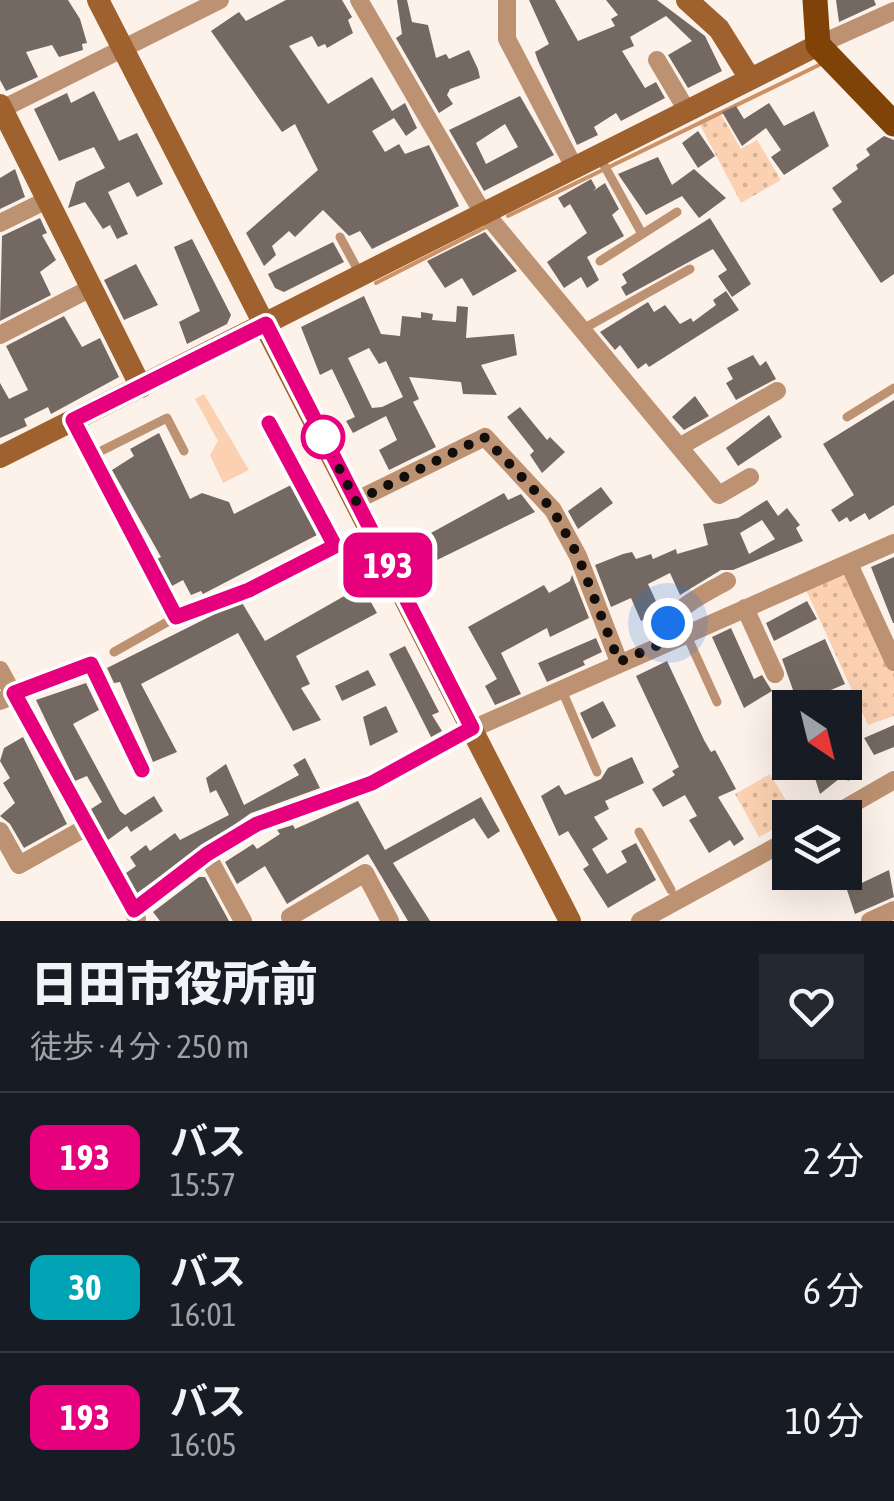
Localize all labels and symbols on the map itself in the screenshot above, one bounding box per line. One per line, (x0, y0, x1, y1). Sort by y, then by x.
unlabelled marker (302, 416, 344, 458)
line badge: 193 (330, 532, 446, 598)
your location (643, 598, 693, 648)
north arrow (772, 690, 862, 780)

